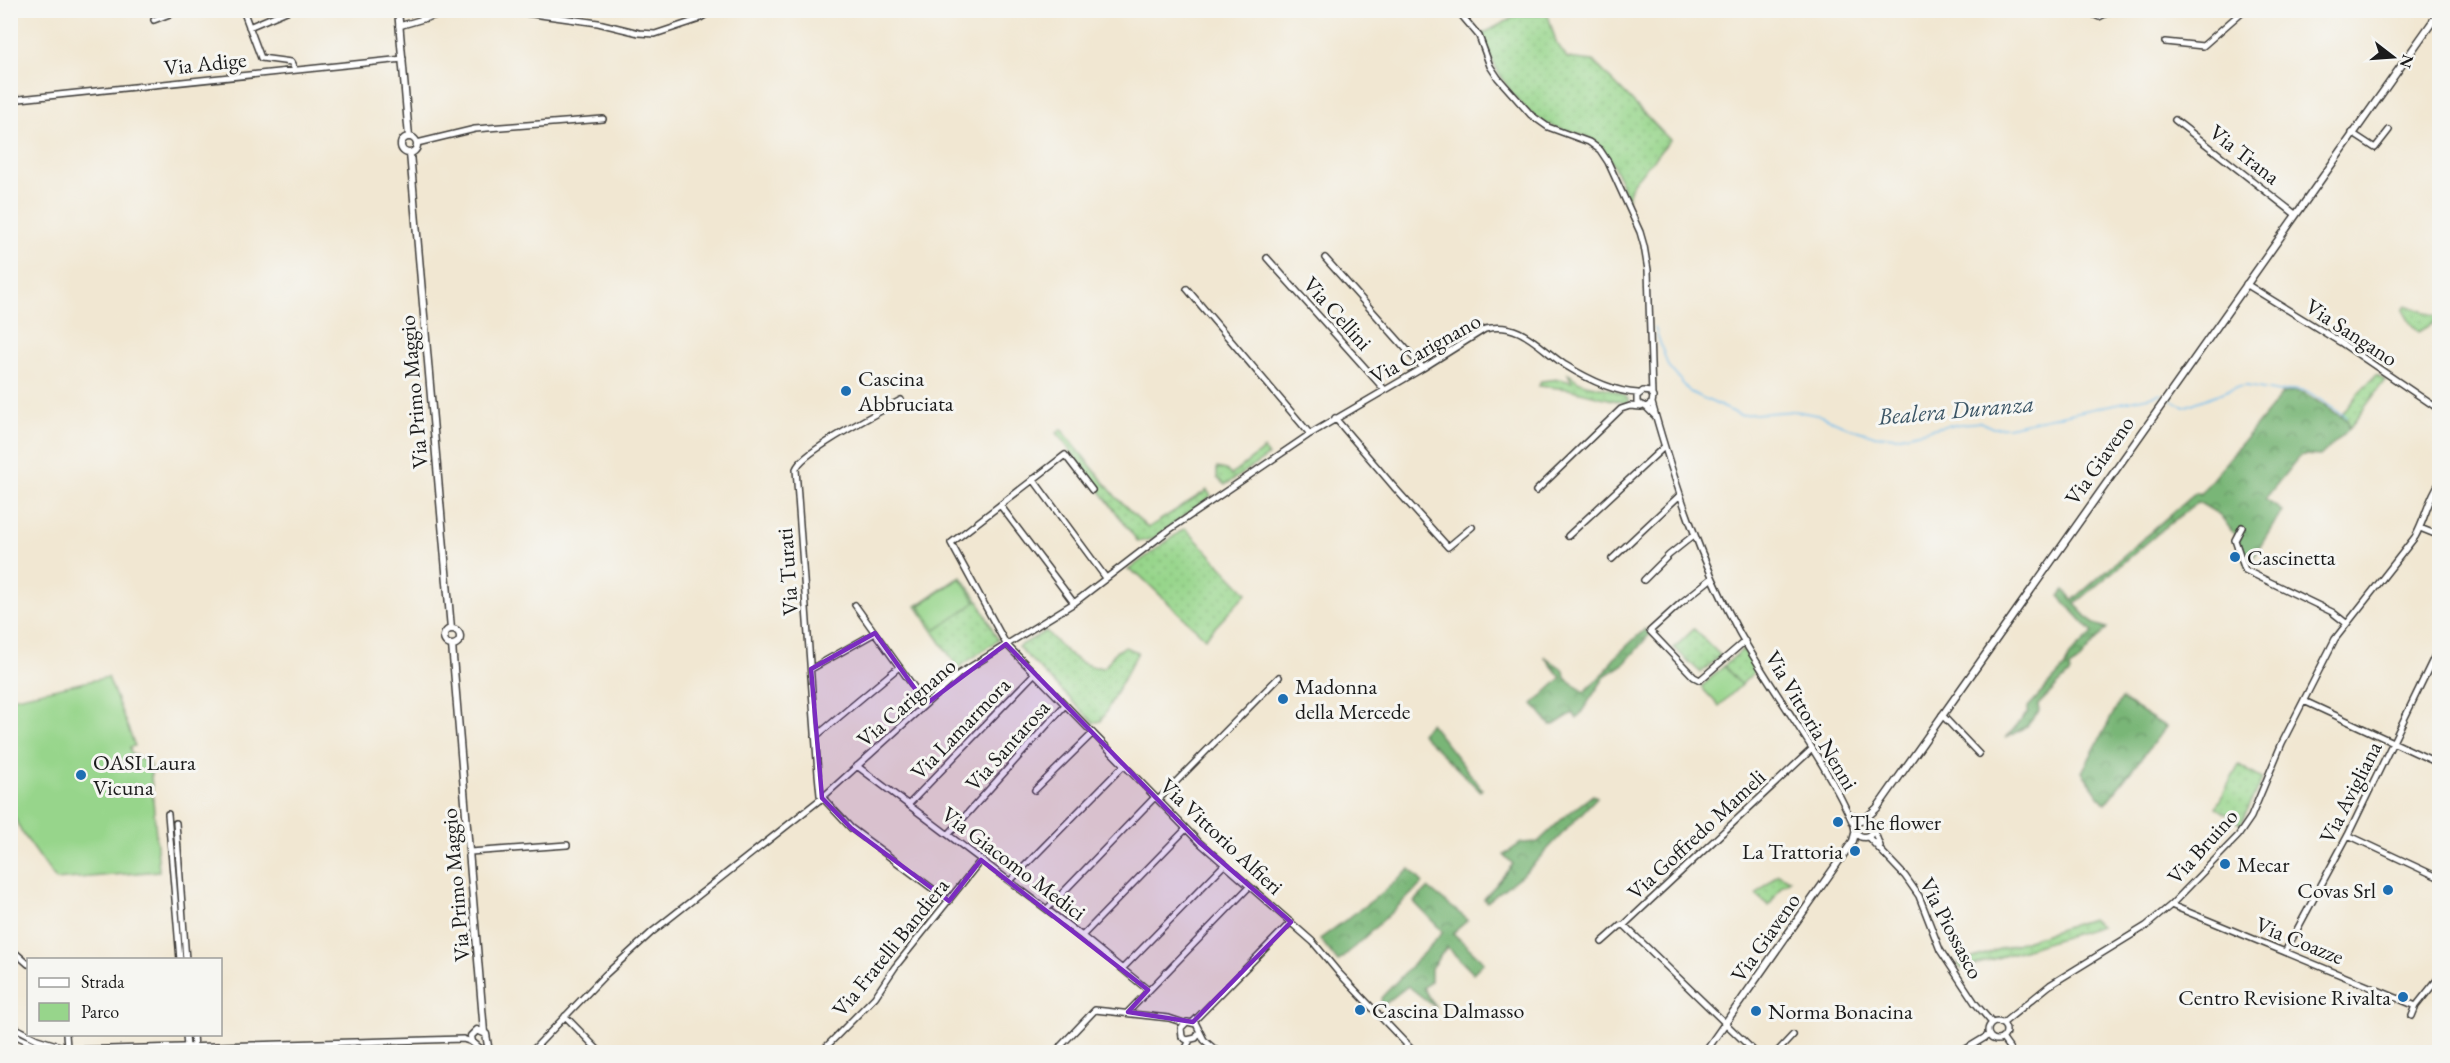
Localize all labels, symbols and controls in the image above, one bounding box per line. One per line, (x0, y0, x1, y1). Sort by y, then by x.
north arrow (2363, 27, 2423, 87)
street label: Via Adige (162, 45, 248, 82)
text: N (2395, 52, 2419, 71)
street label: Via Trana (2203, 118, 2286, 191)
street label: Via Cellini (1297, 270, 1379, 357)
street label: Via Sangano (2300, 292, 2403, 373)
street label: Via Carignano (1365, 306, 1486, 391)
street label: Via Primo Maggio (392, 314, 435, 470)
place label: Cascina Abbruciata (857, 364, 954, 418)
marker: Cascina Abbruciata (839, 384, 853, 398)
water label: Bealera Duranza (1876, 387, 2035, 432)
street label: Via Giaveno (2058, 410, 2141, 511)
street label: Via Turati (770, 527, 805, 617)
place label: Cascinetta (2247, 543, 2336, 572)
marker: Cascinetta (2228, 550, 2242, 564)
street label: Via Vittoria Nenni (1758, 645, 1865, 795)
street label: Via Carignano (851, 651, 962, 754)
street label: Via Lamarmora (904, 671, 1017, 786)
place label: Madonna della Mercede (1295, 672, 1411, 726)
marker: Madonna della Mercede (1276, 692, 1290, 706)
street label: Via Santarosa (959, 693, 1056, 797)
street label: Via Avigliana (2312, 736, 2389, 848)
place label: OASI Laura Vicuna (93, 748, 196, 802)
street label: Via Goffredo Mameli (1621, 763, 1772, 906)
marker: OASI Laura Vicuna (74, 768, 88, 782)
street label: Via Vittorio Alfieri (1154, 772, 1290, 901)
street label: Via Giacomo Medici (936, 800, 1092, 927)
street label: Via Bruino (2161, 802, 2244, 890)
street label: Via Primo Maggio (434, 807, 477, 963)
place label: The flower (1850, 808, 1942, 837)
marker: The flower (1831, 815, 1845, 829)
place label: La Trattoria (1742, 837, 1843, 866)
marker: La Trattoria (1848, 844, 1862, 858)
place label: Mecar (2237, 850, 2290, 879)
marker: Mecar (2218, 857, 2232, 871)
street label: Via Fratelli Bandiera (825, 872, 955, 1023)
street label: Via Piossasco (1913, 872, 1990, 984)
place label: Covas Srl (2297, 876, 2376, 905)
marker: Covas Srl (2381, 883, 2395, 897)
street label: Via Giaveno (1724, 887, 1807, 988)
street label: Via Coazze (2251, 910, 2349, 971)
legend (27, 958, 222, 1036)
text: Strada (81, 970, 125, 993)
place label: Centro Revisione Rivalta (2178, 983, 2391, 1012)
marker: Centro Revisione Rivalta (2396, 990, 2410, 1004)
place label: Cascina Dalmasso (1372, 996, 1524, 1025)
place label: Norma Bonacina (1768, 997, 1913, 1026)
text: Parco (81, 1000, 119, 1023)
marker: Cascina Dalmasso (1353, 1003, 1367, 1017)
marker: Norma Bonacina (1749, 1004, 1763, 1018)

